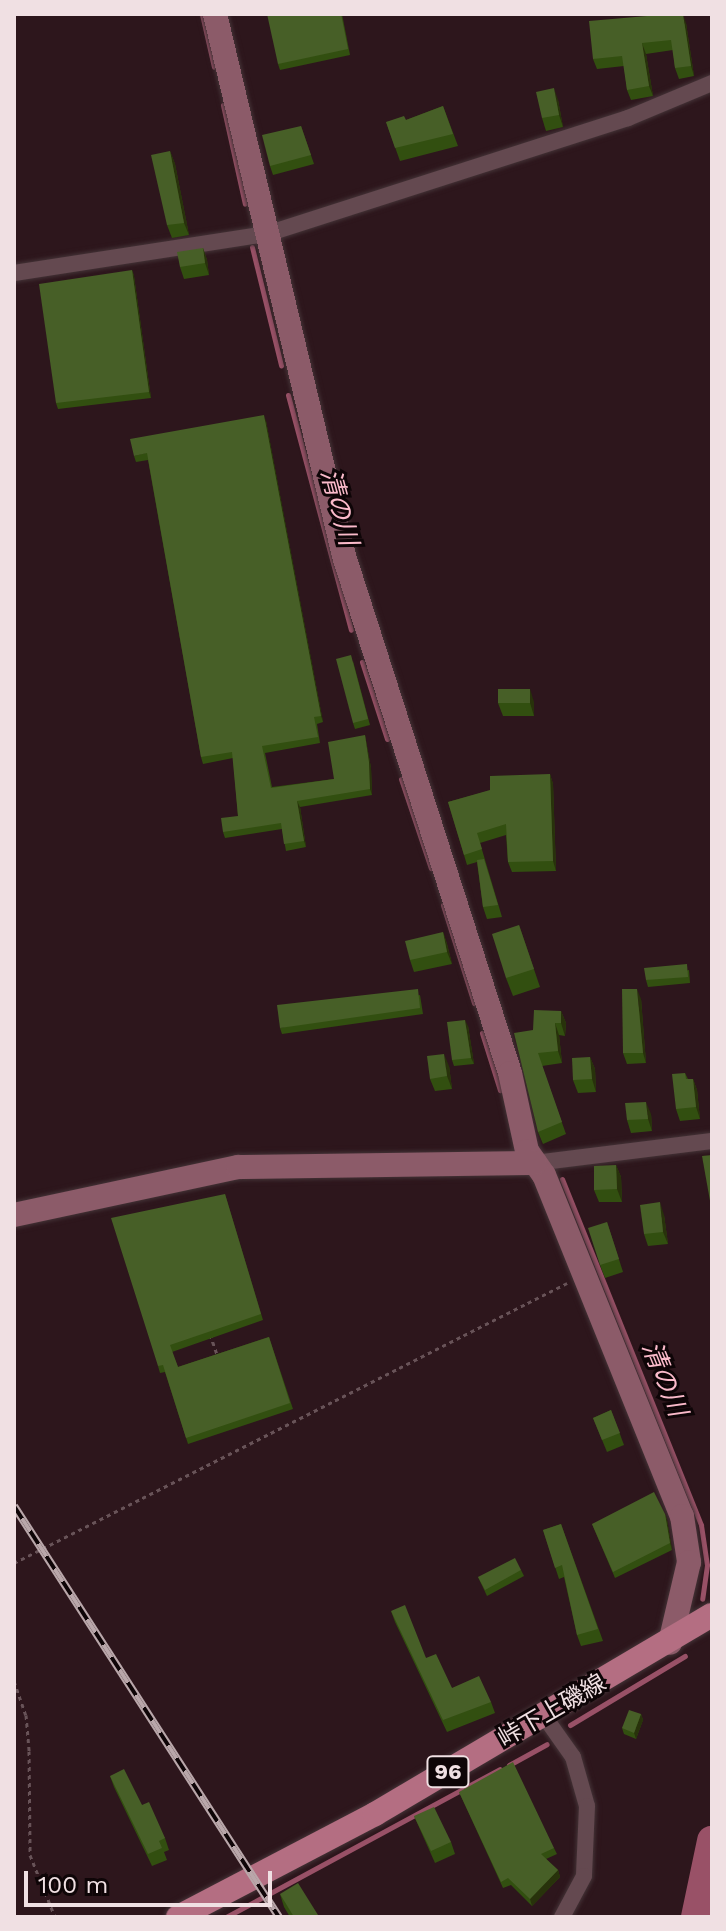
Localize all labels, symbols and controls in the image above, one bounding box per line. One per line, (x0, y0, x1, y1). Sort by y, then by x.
water label: 清の川 (314, 465, 364, 549)
water label: 清の川 (635, 1337, 693, 1421)
street label: 峠下上磯線 (493, 1669, 611, 1753)
road number: 96 (426, 1754, 470, 1790)
scale bar (28, 1855, 276, 1905)
text: 100 m (38, 1871, 108, 1899)

